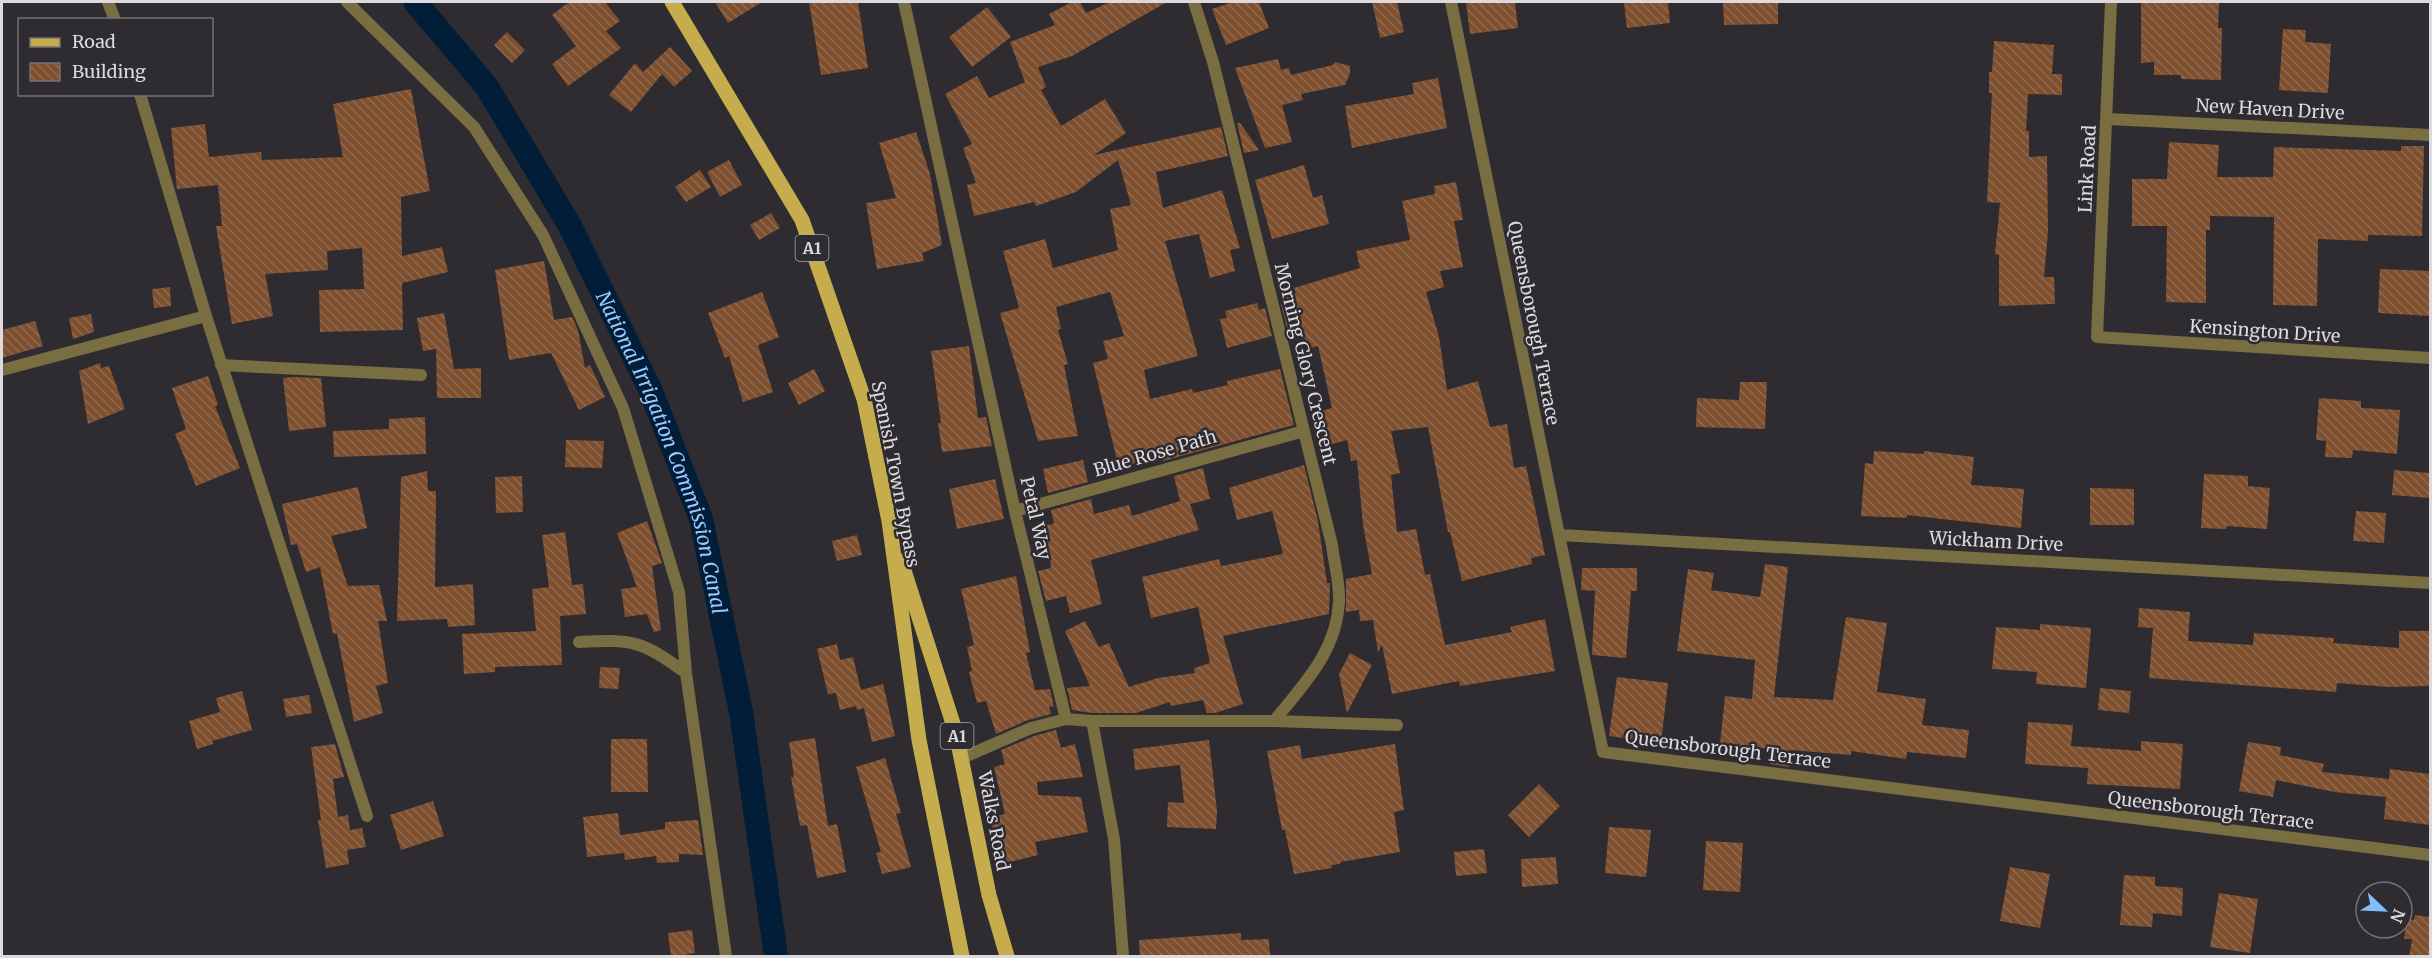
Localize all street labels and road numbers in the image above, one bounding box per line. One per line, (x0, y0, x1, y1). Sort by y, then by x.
street label: New Haven Drive (2195, 94, 2345, 124)
street label: Link Road (2073, 124, 2101, 214)
street label: Queensborough Terrace (1503, 219, 1565, 427)
road number: A1 (796, 235, 828, 261)
street label: Morning Glory Crescent (1270, 261, 1342, 467)
street label: Kensington Drive (2189, 314, 2341, 348)
street label: Spanish Town Bypass (867, 379, 925, 569)
street label: Blue Rose Path (1091, 424, 1219, 482)
street label: Petal Way (1015, 474, 1057, 562)
street label: Wickham Drive (1927, 526, 2064, 556)
road number: A1 (940, 723, 974, 749)
street label: Queensborough Terrace (1624, 725, 1832, 773)
street label: Walks Road (973, 768, 1015, 873)
street label: Queensborough Terrace (2107, 786, 2315, 834)

